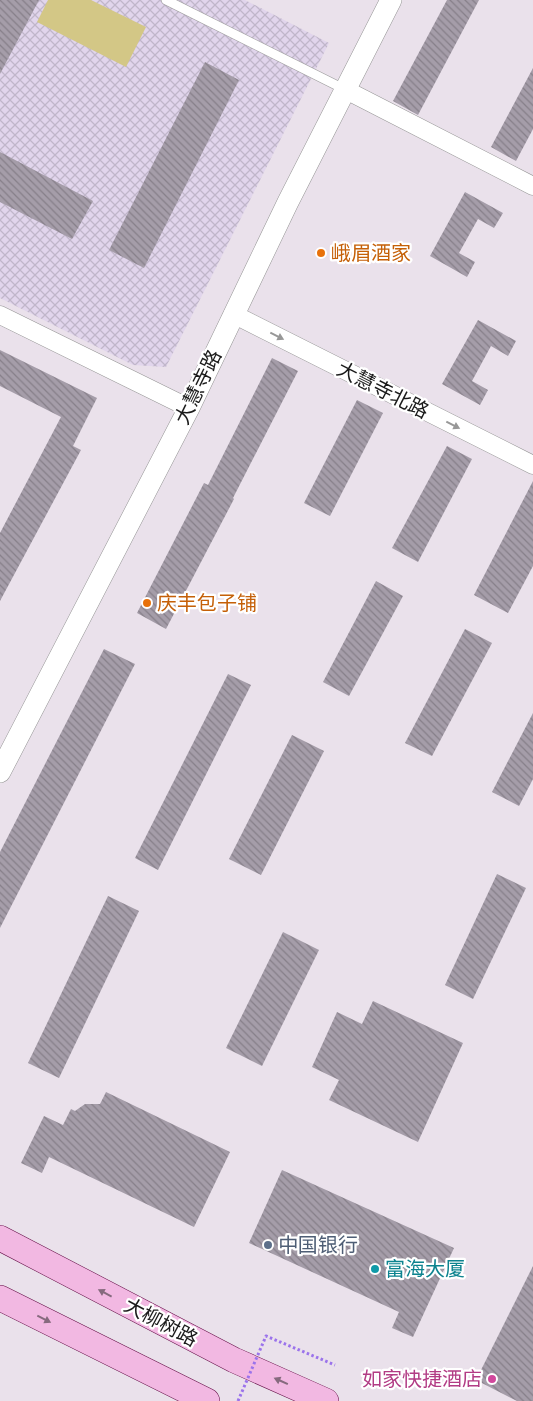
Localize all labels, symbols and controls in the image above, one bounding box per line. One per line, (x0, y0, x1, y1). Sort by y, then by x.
place label: 峨眉酒家 (331, 243, 411, 264)
marker: 峨眉酒家 (315, 247, 327, 259)
one-way arrow (270, 332, 284, 340)
street label: 大慧寺路 (171, 347, 225, 428)
street label: 大慧寺北路 (333, 358, 432, 423)
one-way arrow (446, 421, 461, 429)
place label: 庆丰包子铺 (157, 593, 257, 614)
marker: 庆丰包子铺 (141, 597, 153, 609)
place label: 中国银行 (278, 1235, 358, 1256)
marker: 中国银行 (262, 1239, 274, 1251)
place label: 富海大厦 (385, 1259, 465, 1280)
marker: 富海大厦 (369, 1263, 381, 1275)
one-way arrow (97, 1289, 112, 1297)
street label: 大柳树路 (121, 1294, 201, 1350)
one-way arrow (36, 1315, 51, 1323)
place label: 如家快捷酒店 (362, 1369, 482, 1390)
marker: 如家快捷酒店 (486, 1373, 498, 1385)
one-way arrow (274, 1377, 288, 1385)

